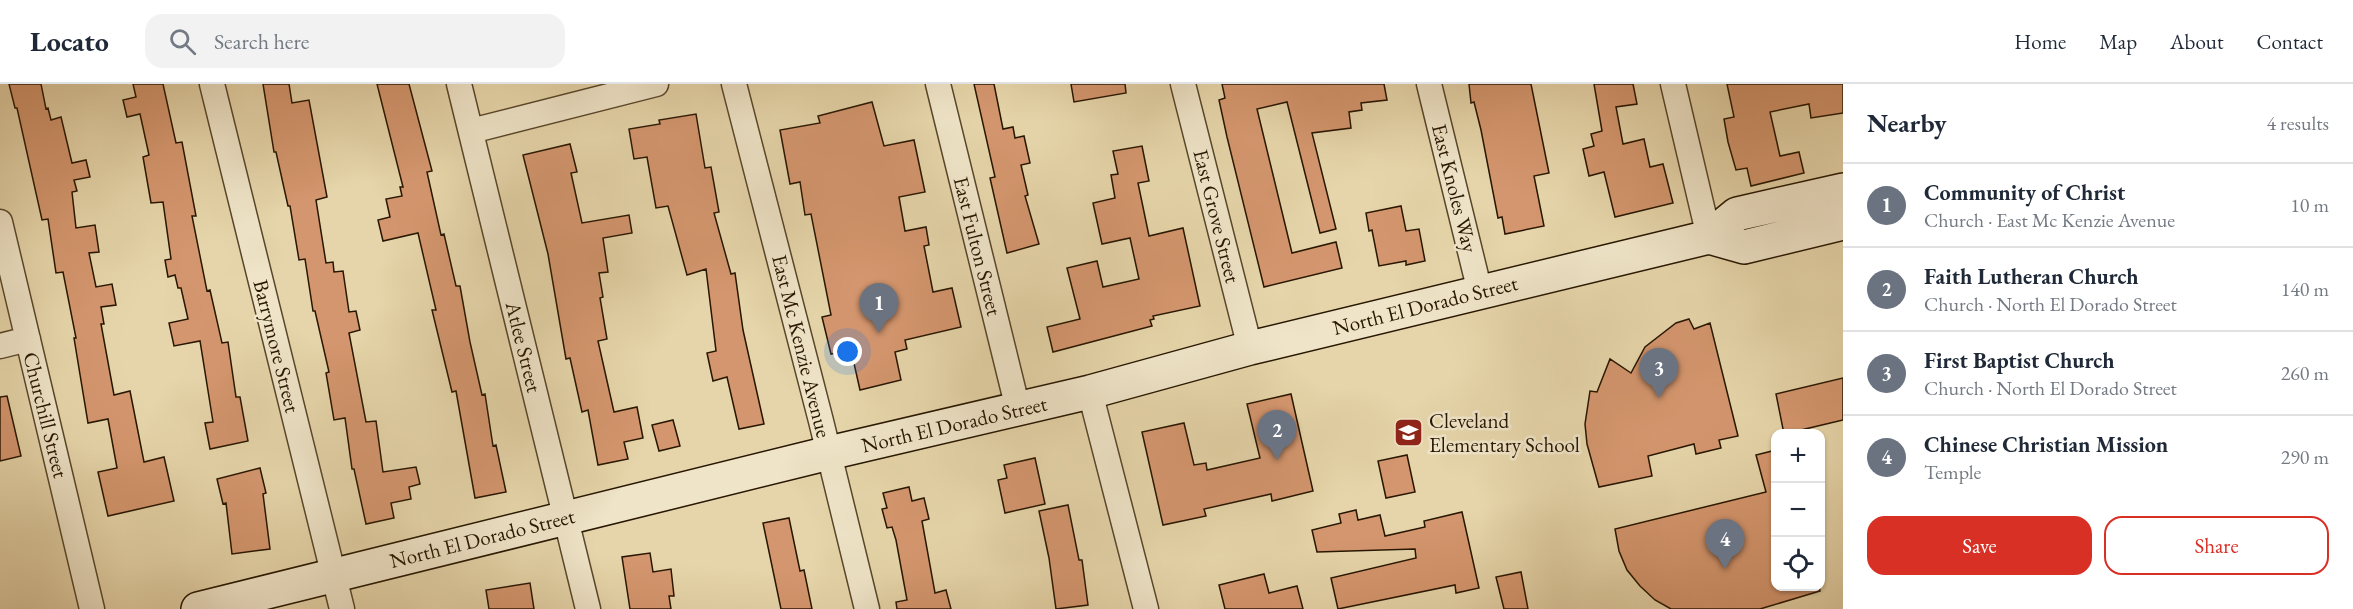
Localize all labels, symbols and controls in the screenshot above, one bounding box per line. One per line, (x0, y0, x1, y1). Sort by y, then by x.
search box (145, 14, 565, 68)
text: Locato (30, 23, 109, 59)
icon: search (166, 25, 199, 58)
text: Search here (214, 27, 309, 56)
text: Home (2014, 28, 2066, 55)
text: Map (2099, 28, 2137, 55)
text: About (2170, 28, 2223, 55)
text: Contact (2256, 28, 2323, 55)
text: Nearby (1867, 106, 1947, 140)
text: 4 results (2266, 110, 2329, 136)
street label: East Knoles Way (1426, 121, 1484, 256)
street label: East Grove Street (1187, 146, 1247, 286)
street label: East Fulton Street (948, 174, 1008, 319)
text: Community of Christ (1924, 178, 2125, 207)
text: 1 (1881, 192, 1892, 218)
text: 10 m (2290, 192, 2329, 218)
text: Church · East Mc Kenzie Avenue (1924, 207, 2175, 233)
street label: East Mc Kenzie Avenue (766, 252, 838, 440)
text: Faith Lutheran Church (1924, 262, 2139, 291)
street label: North El Dorado Street (1330, 269, 1521, 341)
text: 2 (1881, 276, 1892, 302)
text: 140 m (2281, 276, 2329, 302)
street label: Barrymore Street (247, 277, 307, 416)
pin: 1 (860, 284, 898, 333)
text: Church · North El Dorado Street (1924, 291, 2177, 317)
street label: Atlee Street (499, 298, 548, 396)
your location (833, 337, 862, 366)
text: First Baptist Church (1924, 346, 2114, 375)
pin: 3 (1640, 348, 1678, 398)
street label: Churchill Street (17, 349, 75, 481)
text: 3 (1881, 360, 1892, 386)
text: 260 m (2281, 360, 2329, 386)
text: Church · North El Dorado Street (1924, 375, 2177, 401)
street label: North El Dorado Street (859, 389, 1050, 458)
place label: Cleveland Elementary School (1429, 407, 1580, 458)
pin: 2 (1258, 410, 1296, 460)
school or university icon: Cleveland Elementary School (1392, 416, 1424, 448)
map controls (1771, 429, 1825, 591)
button: + (1771, 429, 1825, 483)
text: Chinese Christian Mission (1924, 430, 2168, 459)
text: 4 (1881, 444, 1892, 470)
text: 290 m (2281, 444, 2329, 470)
text: Temple (1924, 459, 1981, 485)
button: − (1771, 483, 1825, 537)
street label: North El Dorado Street (387, 502, 578, 574)
button: Save (1867, 516, 2092, 575)
button: Share (2104, 516, 2329, 575)
pin: 4 (1706, 520, 1744, 569)
button: locate (1771, 537, 1825, 591)

